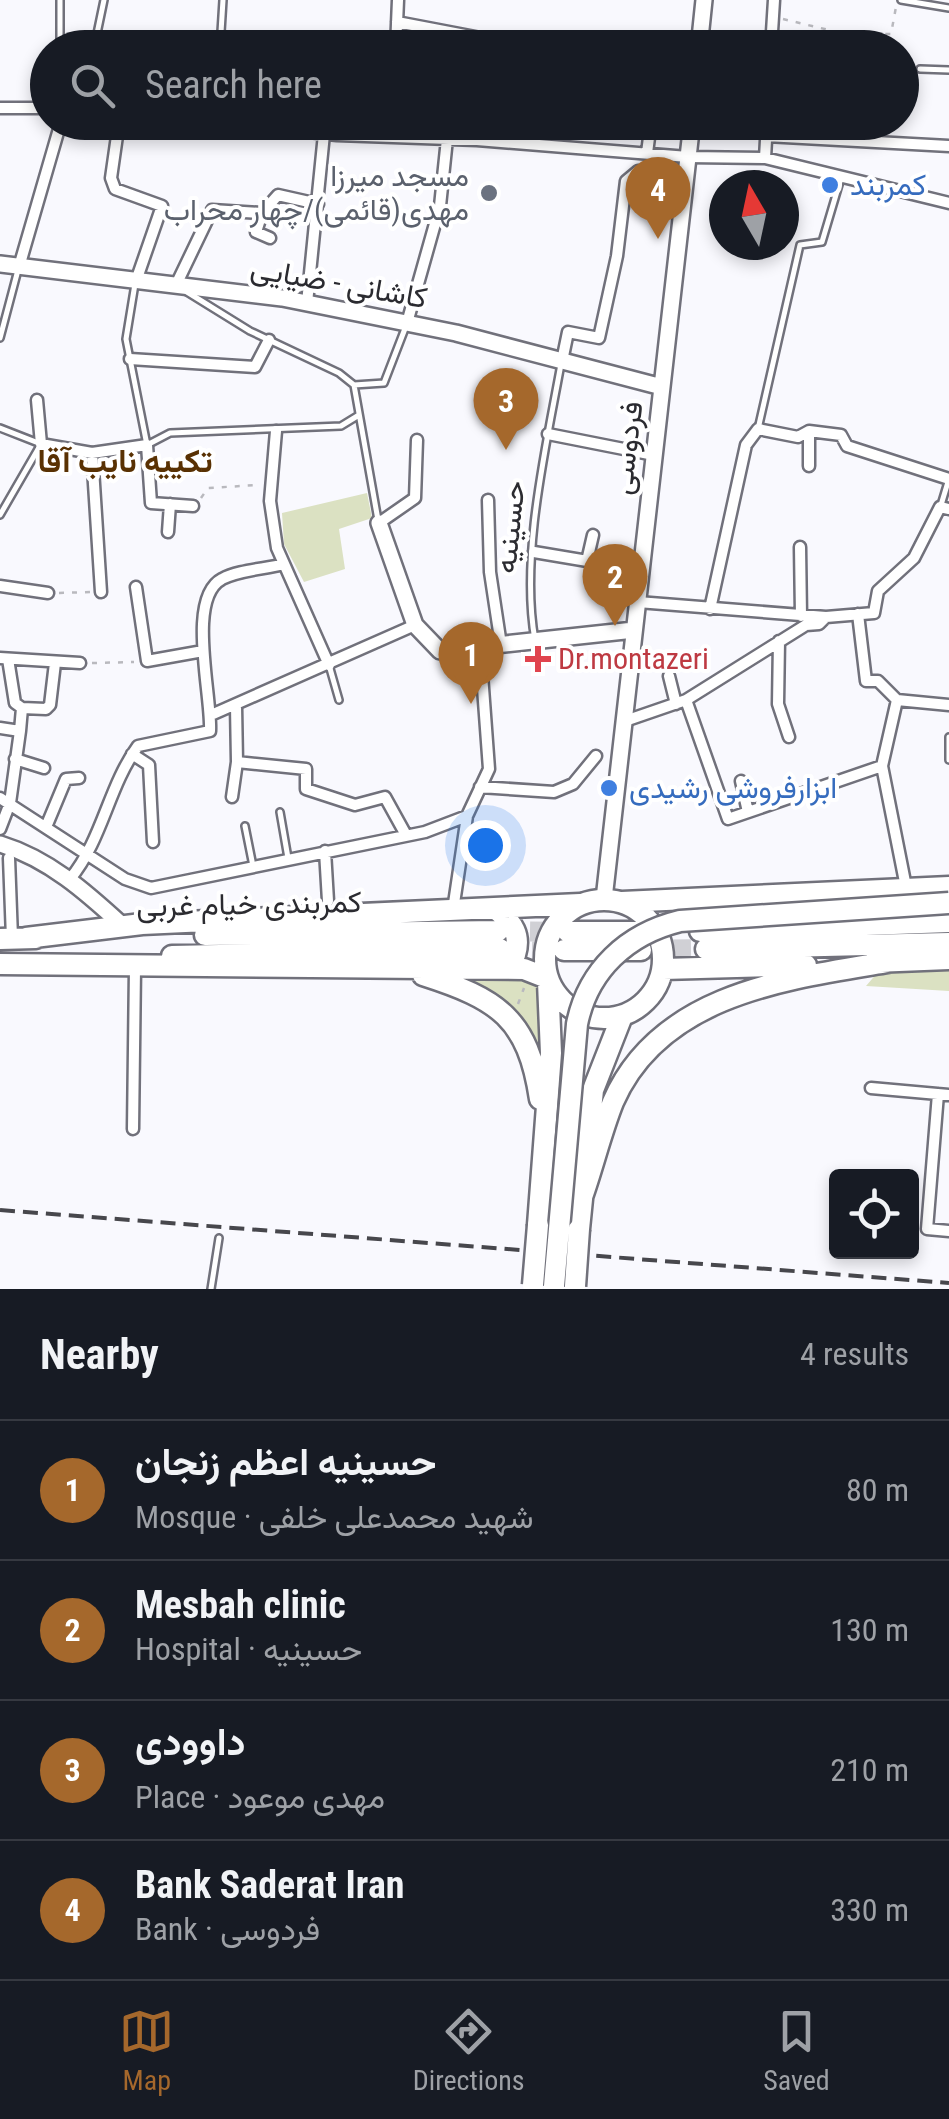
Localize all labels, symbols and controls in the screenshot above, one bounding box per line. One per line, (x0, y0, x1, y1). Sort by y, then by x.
search box (30, 30, 919, 140)
icon: search (65, 58, 120, 113)
text: Search here (145, 63, 322, 107)
pin: 4 (626, 156, 690, 239)
place label: مسجد میرزا مهدی(قائمی)/چهار محراب (164, 158, 469, 230)
place label: کمربند (850, 167, 926, 203)
north arrow (709, 170, 799, 260)
marker: کمربند (819, 174, 841, 196)
marker: مسجد میرزا مهدی(قائمی)/چهار محراب (478, 182, 500, 204)
street label: کاشانی - ضیایی (248, 250, 430, 316)
pin: 3 (474, 368, 538, 450)
street label: فردوسی (603, 399, 651, 497)
district label: تکییه نایب آقا (37, 442, 213, 480)
street label: حسینیه (487, 479, 532, 575)
pin: 2 (582, 544, 648, 626)
pin: 1 (438, 622, 504, 704)
place label: Dr.montazeri (558, 641, 709, 676)
marker: Dr.montazeri (527, 648, 549, 670)
place label: ابزارفروشی رشیدی (629, 770, 837, 806)
marker: ابزارفروشی رشیدی (598, 777, 620, 799)
your location (460, 820, 511, 871)
street label: کمربندی خیام غربی (136, 884, 362, 925)
map controls (829, 1169, 919, 1259)
button: locate (829, 1169, 919, 1259)
text: Nearby (40, 1330, 159, 1379)
text: 4 results (800, 1335, 909, 1373)
text: حسینیه اعظم زنجان (135, 1440, 436, 1484)
text: 1 (64, 1471, 81, 1509)
text: 80 m (846, 1471, 909, 1509)
text: Mosque · شهید محمدعلی خلفی (135, 1498, 533, 1536)
text: Mesbah clinic (135, 1583, 346, 1627)
text: 2 (64, 1611, 81, 1649)
text: 130 m (830, 1611, 909, 1649)
text: Hospital · حسینیه (135, 1630, 362, 1668)
text: داوودی (135, 1720, 245, 1764)
text: 3 (64, 1751, 81, 1789)
text: 210 m (830, 1751, 909, 1789)
text: Place · مهدی موعود (135, 1778, 385, 1816)
text: Bank Saderat Iran (135, 1863, 405, 1907)
text: 4 (64, 1891, 81, 1929)
text: 330 m (830, 1891, 909, 1929)
text: Bank · فردوسی (135, 1910, 320, 1948)
tab: Map (119, 2004, 174, 2097)
tab: Directions (413, 2004, 525, 2097)
tab: Saved (763, 2004, 830, 2097)

